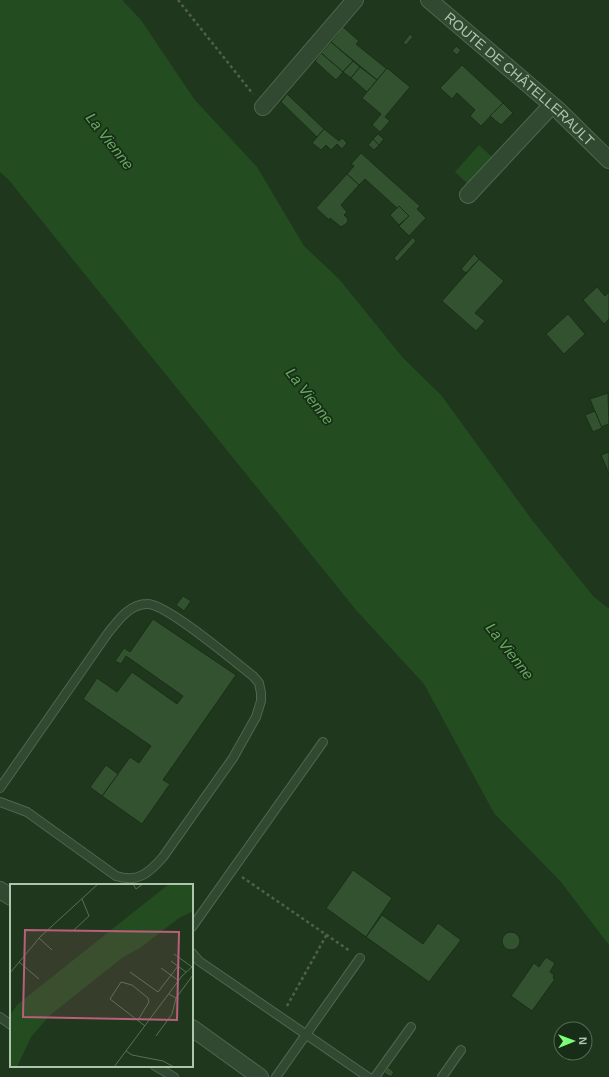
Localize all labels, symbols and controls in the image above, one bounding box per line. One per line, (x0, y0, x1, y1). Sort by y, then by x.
street label: ROUTE DE CHÂTELLERAULT (441, 9, 598, 149)
water label: La Vienne (83, 109, 137, 173)
water label: La Vienne (283, 364, 337, 428)
water label: La Vienne (483, 619, 537, 683)
inset map (10, 884, 193, 1067)
north arrow (553, 1021, 593, 1061)
text: N (577, 1037, 589, 1045)

